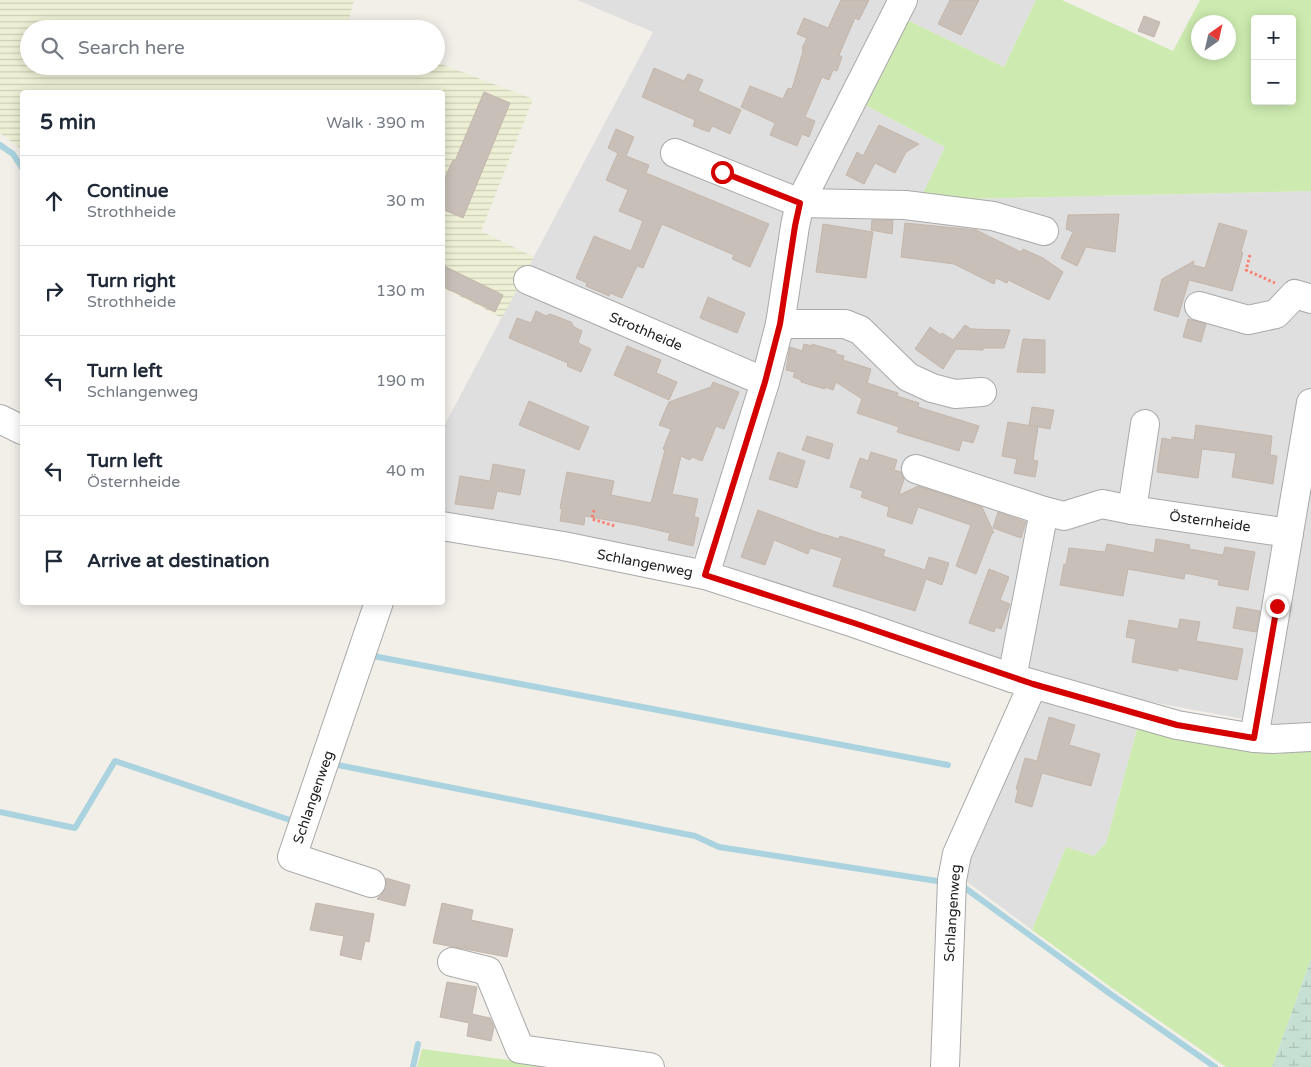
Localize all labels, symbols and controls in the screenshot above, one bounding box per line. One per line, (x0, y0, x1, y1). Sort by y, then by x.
north arrow (1191, 15, 1236, 60)
map controls (1251, 15, 1296, 105)
button: + (1251, 15, 1296, 60)
search box (20, 20, 445, 75)
icon: search (38, 34, 66, 62)
text: Search here (78, 37, 185, 59)
button: − (1251, 60, 1296, 105)
text: 5 min (40, 110, 96, 135)
text: Walk · 390 m (326, 113, 425, 133)
route start (711, 161, 734, 184)
text: Continue (87, 180, 169, 202)
icon: ahead (40, 187, 68, 215)
text: 30 m (386, 191, 425, 211)
text: Strothheide (87, 202, 176, 222)
text: Turn right (87, 270, 175, 292)
icon: right (40, 277, 68, 305)
text: 130 m (376, 281, 425, 301)
text: Strothheide (87, 292, 176, 312)
street label: Strothheide (607, 308, 685, 355)
text: Turn left (87, 360, 163, 382)
icon: left (40, 367, 68, 395)
text: 190 m (376, 371, 425, 391)
text: Schlangenweg (87, 382, 198, 402)
text: Turn left (87, 450, 163, 472)
icon: left (40, 457, 68, 485)
text: 40 m (386, 461, 425, 481)
text: Östernheide (87, 472, 180, 492)
street label: Östernheide (1168, 507, 1252, 536)
street label: Schlangenweg (595, 546, 694, 581)
icon: arrive (40, 547, 68, 575)
text: Arrive at destination (87, 550, 270, 572)
route end (1266, 595, 1289, 618)
street label: Schlangenweg (290, 748, 337, 846)
street label: Schlangenweg (941, 864, 964, 962)

